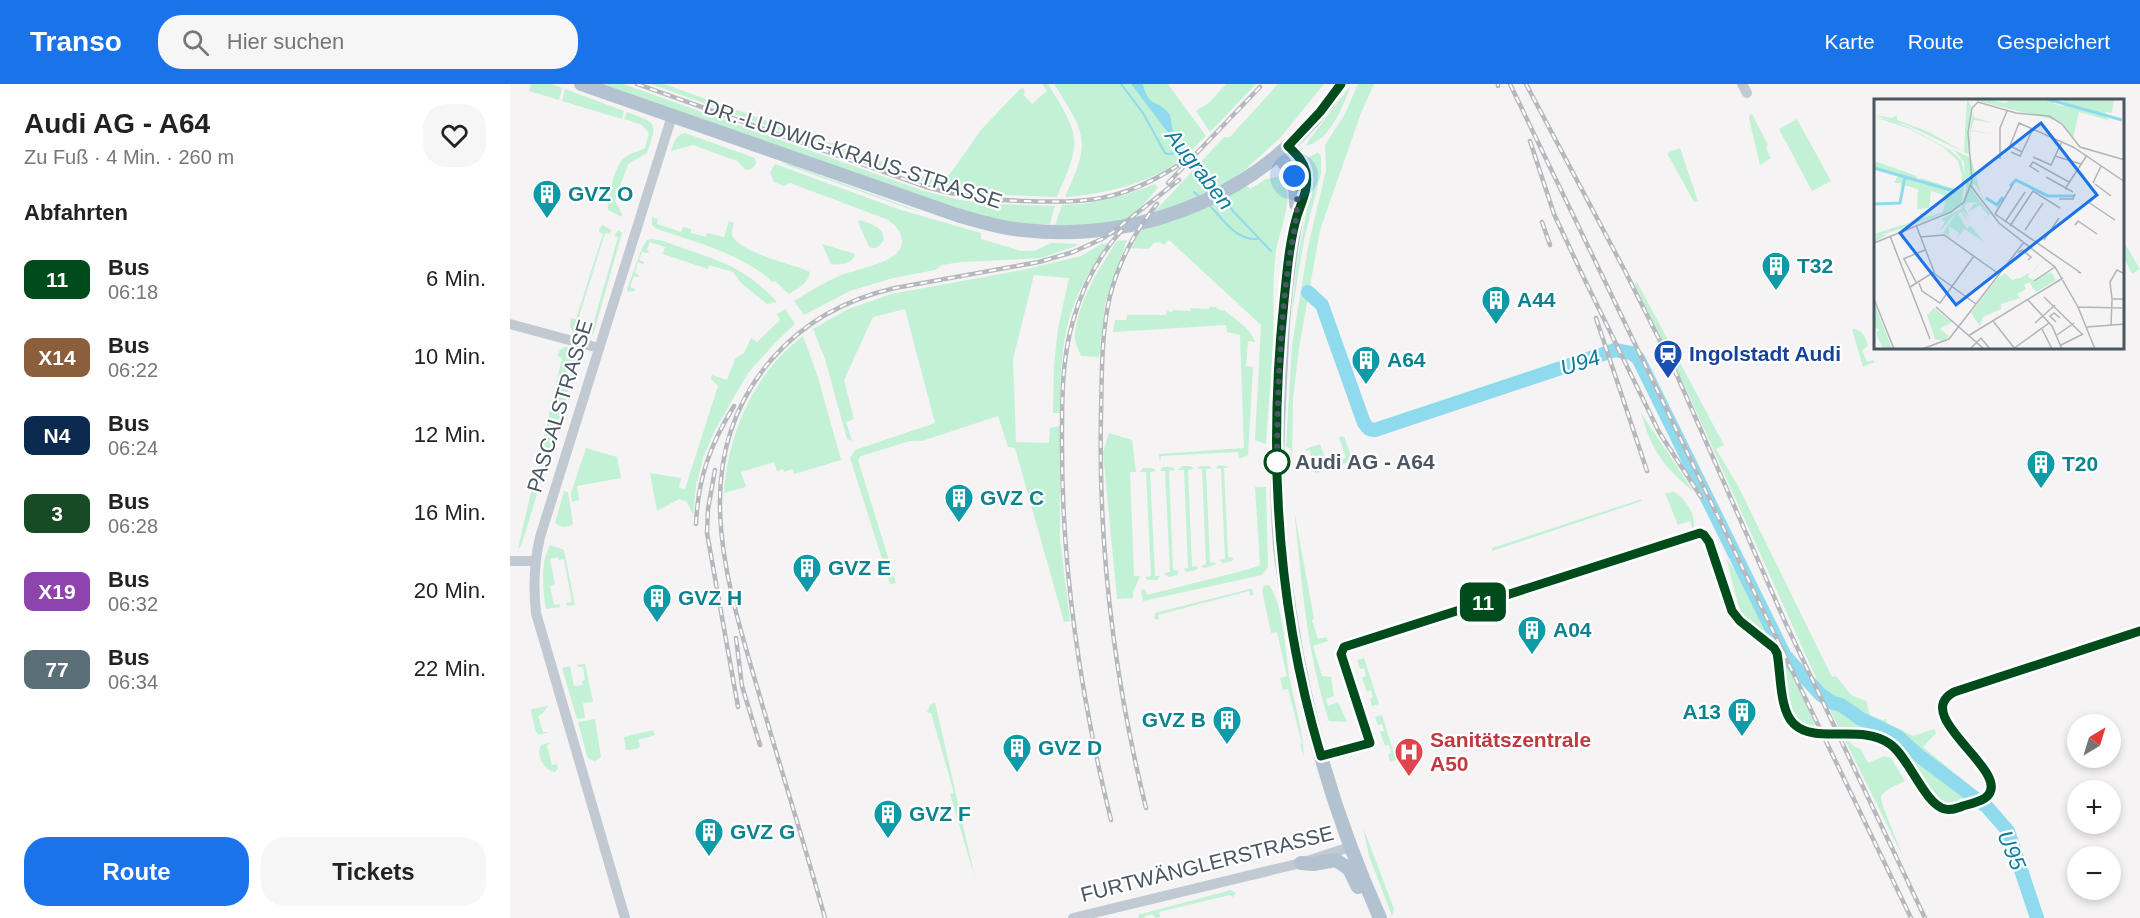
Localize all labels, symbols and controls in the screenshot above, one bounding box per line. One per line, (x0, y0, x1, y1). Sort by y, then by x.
search box (158, 15, 578, 69)
text: Transo (30, 26, 122, 57)
icon: search (179, 26, 212, 59)
text: Hier suchen (227, 29, 344, 54)
text: Karte (1825, 30, 1875, 53)
text: Route (1908, 30, 1964, 53)
text: Gespeichert (1997, 30, 2110, 53)
street label: DR.-LUDWIG-KRAUS-STRASSE (701, 94, 1005, 213)
inset map (1874, 99, 2125, 350)
button: heart (423, 104, 486, 167)
text: Audi AG - A64 (24, 108, 210, 139)
water label: Augraben (1159, 122, 1239, 215)
text: Zu Fuß · 4 Min. · 260 m (24, 146, 234, 168)
your location (1279, 161, 1309, 191)
building icon: GVZ O (531, 178, 563, 220)
place label: GVZ O (568, 182, 633, 205)
text: Abfahrten (24, 200, 128, 225)
building icon: T32 (1760, 250, 1792, 292)
place label: T32 (1797, 254, 1833, 277)
text: Bus (108, 255, 150, 280)
text: 6 Min. (426, 266, 486, 291)
text: 11 (46, 268, 68, 291)
text: 06:18 (108, 281, 158, 303)
building icon: A44 (1480, 284, 1512, 326)
place label: A44 (1517, 288, 1556, 311)
street label: PASCALSTRASSE (522, 317, 597, 495)
text: Bus (108, 333, 150, 358)
station icon: Ingolstadt Audi (1652, 338, 1684, 380)
place label: Ingolstadt Audi (1689, 342, 1841, 365)
text: 10 Min. (414, 344, 486, 369)
building icon: A64 (1350, 344, 1382, 386)
water label: U94 (1557, 344, 1603, 381)
text: X14 (38, 346, 76, 369)
place label: A64 (1387, 348, 1426, 371)
text: 06:22 (108, 359, 158, 381)
text: Bus (108, 411, 150, 436)
text: 12 Min. (414, 422, 486, 447)
text: N4 (44, 424, 70, 447)
text: 06:24 (108, 437, 158, 459)
building icon: T20 (2025, 448, 2057, 490)
marker: Audi AG - A64 (1264, 449, 1290, 475)
place label: Audi AG - A64 (1295, 450, 1435, 473)
place label: T20 (2062, 452, 2098, 475)
building icon: GVZ C (943, 482, 975, 524)
place label: GVZ C (980, 486, 1044, 509)
text: Bus (108, 489, 150, 514)
text: 16 Min. (414, 500, 486, 525)
text: 3 (51, 502, 63, 525)
text: 06:28 (108, 515, 158, 537)
building icon: GVZ E (791, 552, 823, 594)
place label: GVZ E (828, 556, 891, 579)
text: Bus (108, 567, 150, 592)
text: 20 Min. (414, 578, 486, 603)
text: X19 (38, 580, 76, 603)
building icon: GVZ H (641, 582, 673, 624)
line badge: 11 (1456, 582, 1510, 622)
place label: GVZ H (678, 586, 742, 609)
text: 11 (1472, 591, 1494, 614)
text: 06:32 (108, 593, 158, 615)
building icon: A04 (1516, 614, 1548, 656)
place label: A04 (1553, 618, 1592, 641)
text: Bus (108, 645, 150, 670)
text: 22 Min. (414, 656, 486, 681)
text: 77 (45, 658, 69, 681)
text: 06:34 (108, 671, 158, 693)
building icon: A13 (1726, 696, 1758, 738)
place label: A13 (1682, 700, 1721, 723)
building icon: GVZ B (1211, 704, 1243, 746)
place label: GVZ B (1142, 708, 1206, 731)
north arrow (2067, 714, 2121, 768)
map controls (2067, 714, 2121, 900)
place label: Sanitätszentrale A50 (1430, 728, 1591, 775)
building icon: GVZ D (1001, 732, 1033, 774)
place label: GVZ D (1038, 736, 1102, 759)
hospital icon: Sanitätszentrale A50 (1393, 736, 1425, 778)
button: + (2067, 780, 2121, 834)
building icon: GVZ F (872, 798, 904, 840)
place label: GVZ F (909, 802, 971, 825)
building icon: GVZ G (693, 816, 725, 858)
place label: GVZ G (730, 820, 795, 843)
street label: FURTWÄNGLERSTRASSE (1078, 821, 1336, 906)
water label: U95 (1992, 827, 2031, 874)
button: Route (24, 837, 249, 906)
button: Tickets (261, 837, 486, 906)
button: − (2067, 846, 2121, 900)

